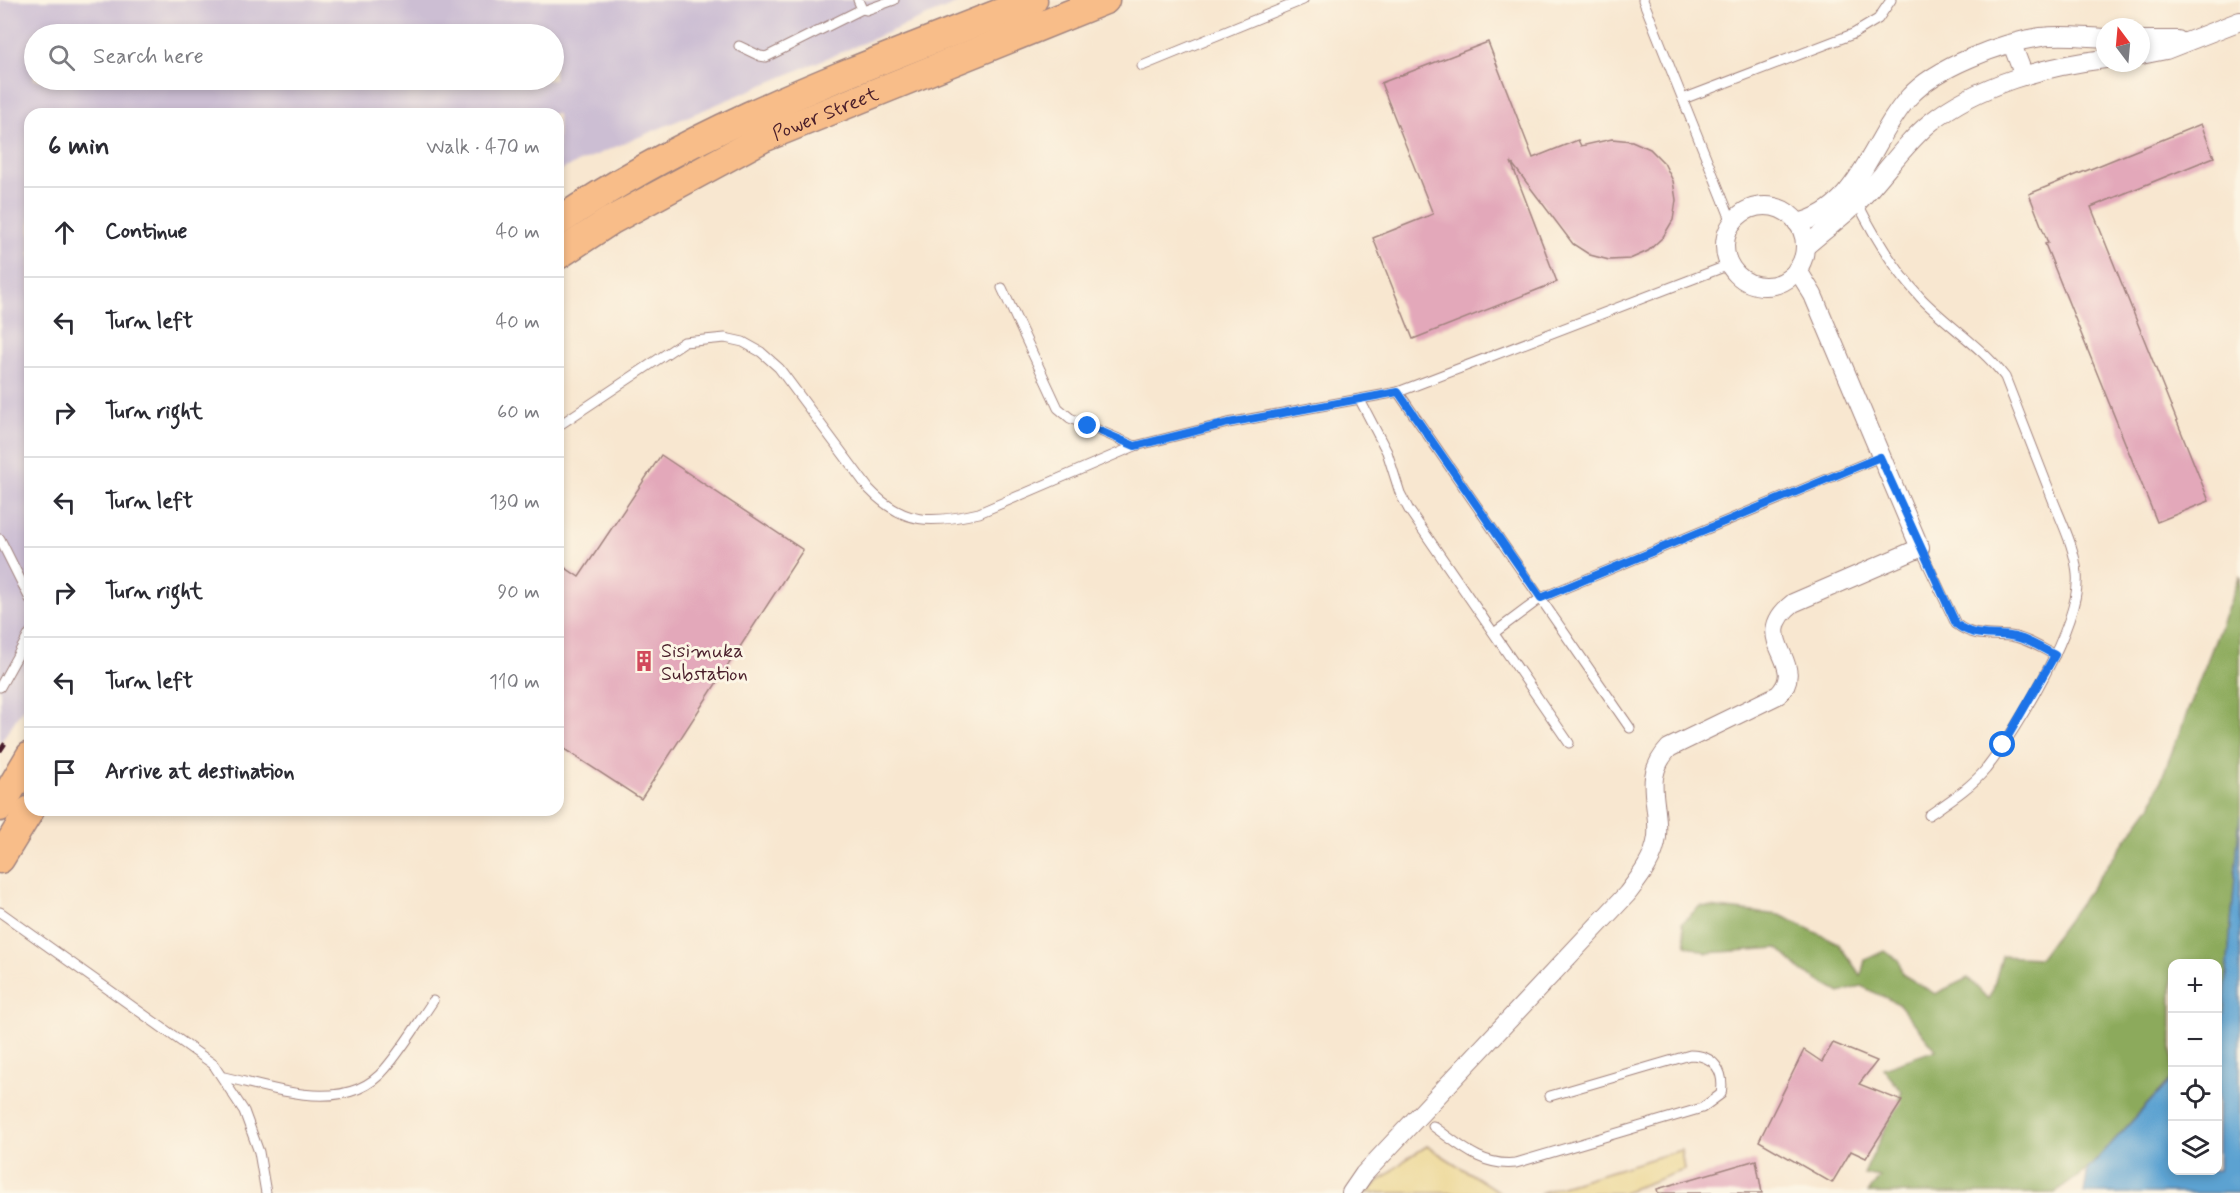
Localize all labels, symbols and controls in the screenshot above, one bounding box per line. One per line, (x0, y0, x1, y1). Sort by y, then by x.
north arrow (2096, 18, 2150, 72)
search box (24, 24, 564, 90)
icon: search (45, 41, 78, 74)
text: Search here (93, 43, 204, 71)
street label: Power Street (768, 81, 883, 148)
text: 6 min (48, 130, 110, 164)
text: Walk · 470 m (426, 134, 540, 161)
icon: ahead (48, 216, 81, 249)
text: Continue (105, 218, 187, 246)
text: 40 m (496, 219, 540, 246)
icon: left (48, 306, 81, 339)
text: Turn left (105, 308, 193, 336)
text: 40 m (496, 309, 540, 336)
icon: right (48, 396, 81, 429)
text: Turn right (105, 398, 203, 426)
text: 60 m (497, 399, 540, 426)
route end (1074, 412, 1100, 438)
icon: left (48, 486, 81, 519)
text: Turn left (105, 488, 193, 516)
text: 130 m (489, 489, 540, 516)
icon: right (48, 576, 81, 609)
text: Turn right (105, 578, 203, 606)
text: 90 m (497, 579, 540, 606)
place label: Sisimuka Substation (661, 638, 748, 688)
building icon: Sisimuka Substation (632, 649, 656, 673)
icon: left (48, 666, 81, 699)
text: Turn left (105, 668, 193, 696)
text: 110 m (489, 669, 540, 696)
route start (1989, 731, 2015, 757)
icon: arrive (48, 756, 81, 789)
text: Arrive at destination (105, 758, 295, 786)
map controls (2168, 959, 2222, 1175)
button: + (2168, 959, 2222, 1013)
button: − (2168, 1013, 2222, 1067)
button: locate (2168, 1067, 2222, 1121)
button: layers (2168, 1121, 2222, 1175)

